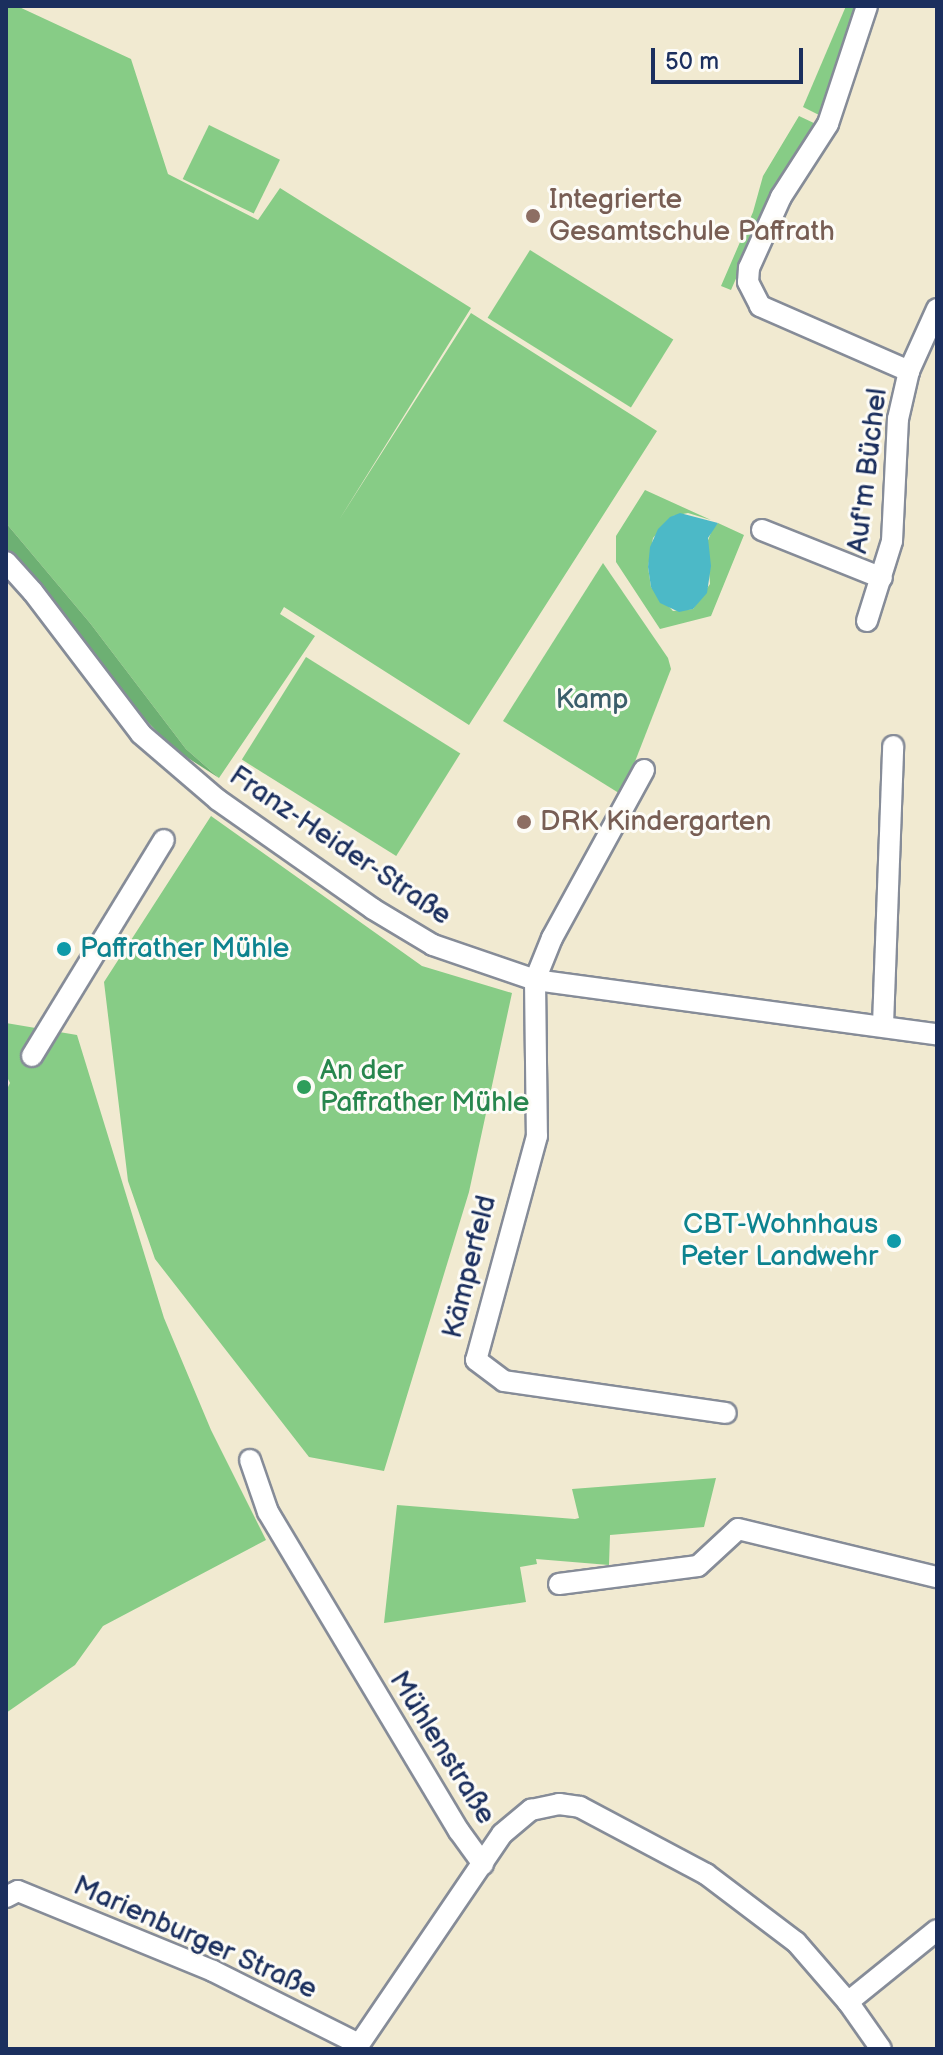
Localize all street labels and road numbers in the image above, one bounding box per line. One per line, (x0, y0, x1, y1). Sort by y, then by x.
street label: Auf'm Büchel (841, 386, 895, 556)
street label: Franz-Heider-Straße (223, 759, 457, 933)
street label: Kämperfeld (436, 1192, 504, 1342)
street label: Mühlenstraße (382, 1665, 502, 1831)
street label: Marienburger Straße (68, 1869, 322, 2007)

